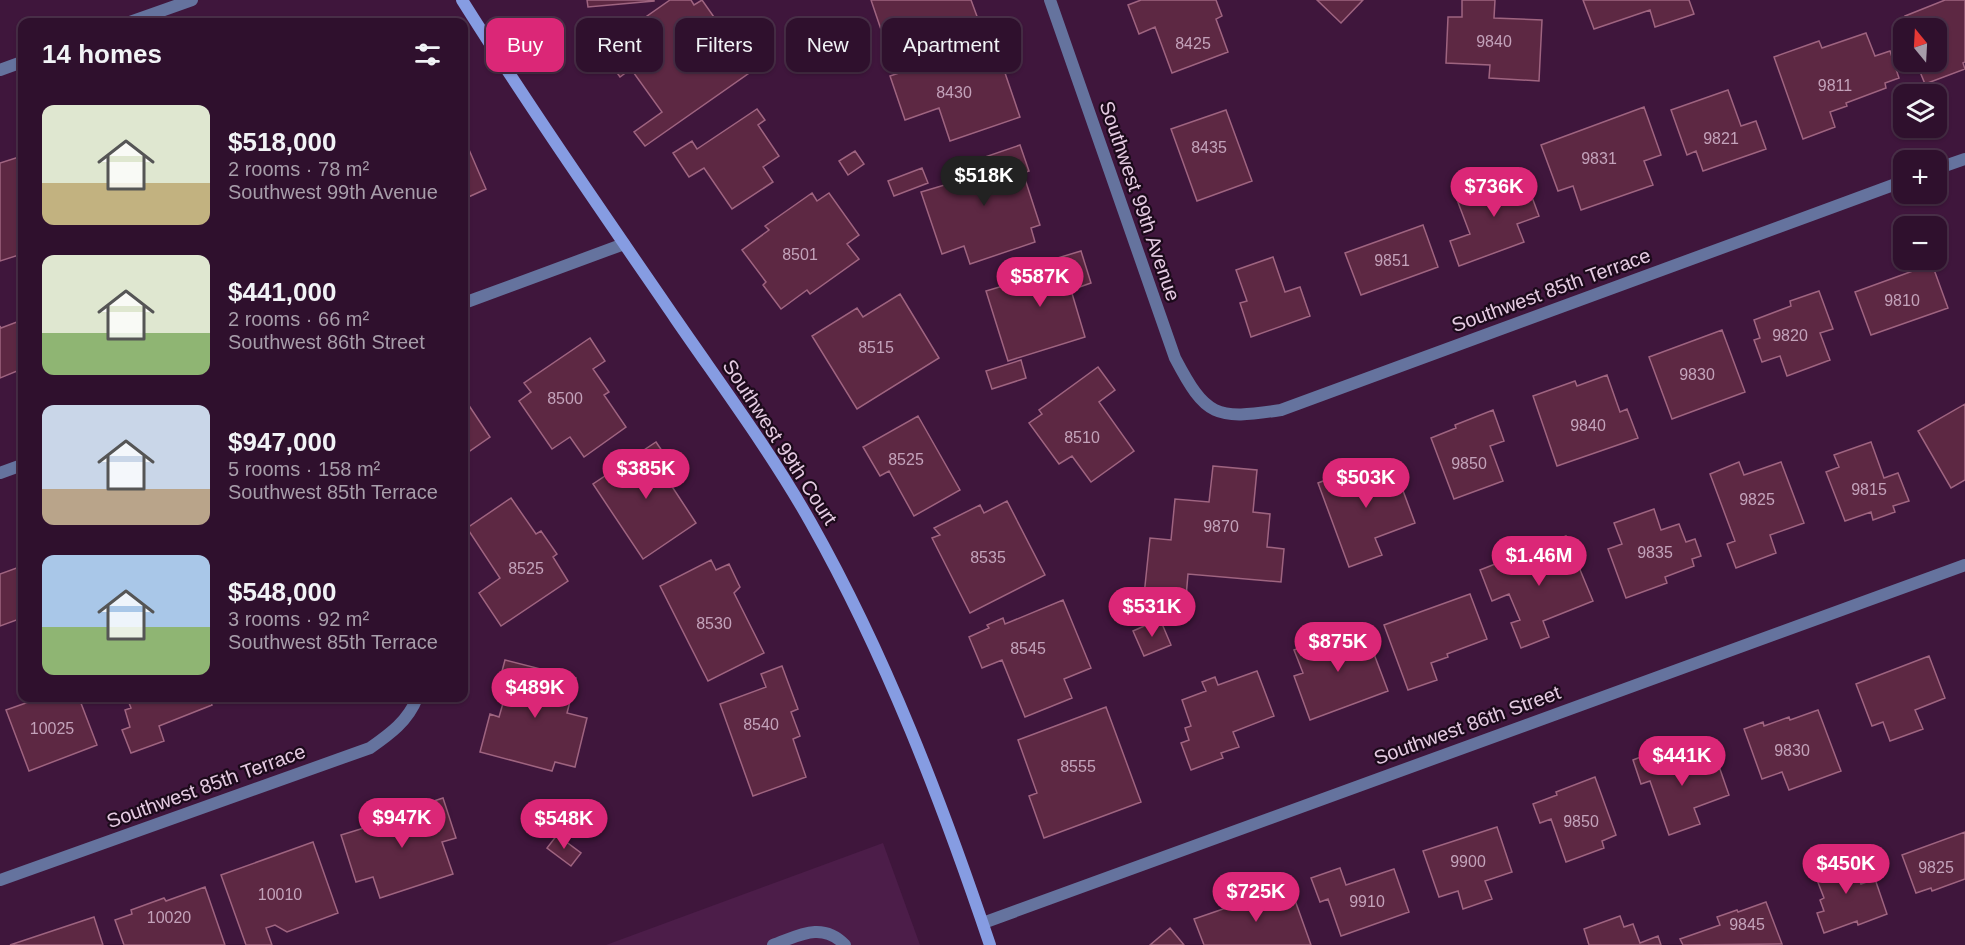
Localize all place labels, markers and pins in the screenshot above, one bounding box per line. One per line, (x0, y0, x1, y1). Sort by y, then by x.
pin: $518K (942, 156, 1026, 207)
pin: $736K (1452, 167, 1536, 218)
pin: $587K (998, 257, 1082, 308)
pin: $385K (604, 449, 688, 500)
pin: $503K (1324, 458, 1408, 509)
pin: $1.46M (1490, 536, 1588, 587)
pin: $531K (1110, 587, 1194, 638)
pin: $875K (1296, 622, 1380, 673)
pin: $489K (493, 668, 577, 719)
pin: $441K (1640, 736, 1724, 787)
pin: $947K (360, 798, 444, 849)
pin: $548K (522, 799, 606, 850)
pin: $450K (1804, 844, 1888, 895)
pin: $725K (1214, 872, 1298, 923)

